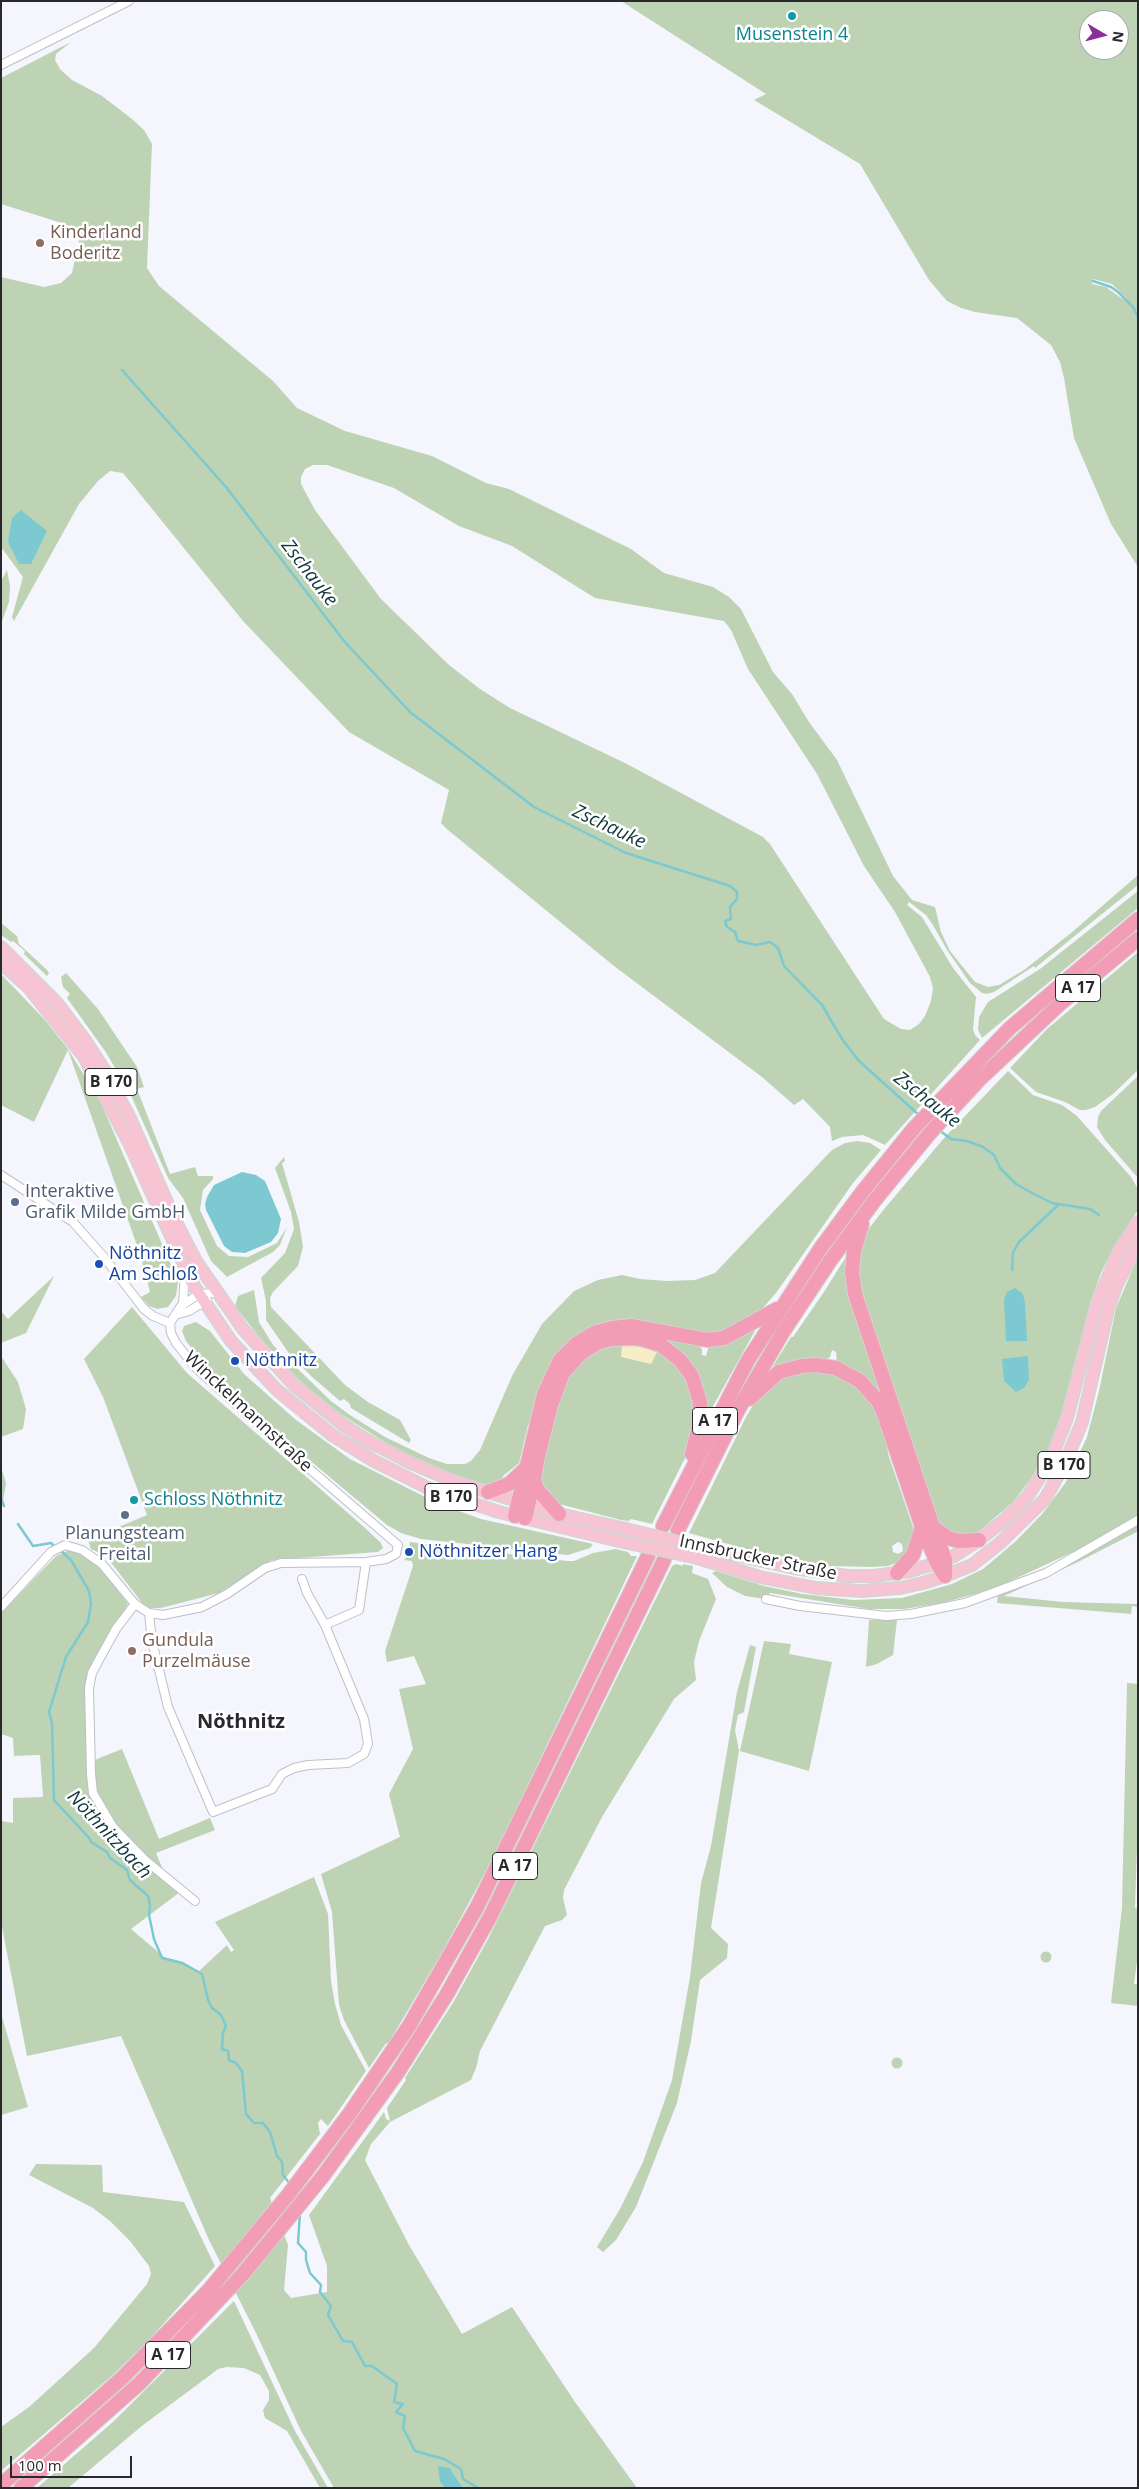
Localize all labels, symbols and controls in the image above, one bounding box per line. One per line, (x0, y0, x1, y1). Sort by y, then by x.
marker: Musenstein 4 (786, 10, 798, 22)
north arrow (1079, 10, 1129, 60)
place label: Musenstein 4 (736, 24, 848, 46)
text: N (1108, 30, 1129, 44)
place label: Kinderland Boderitz (50, 222, 142, 264)
marker: Kinderland Boderitz (34, 237, 46, 249)
water label: Zschauke (276, 535, 342, 611)
water label: Zschauke (569, 800, 649, 854)
road number: A 17 (1056, 974, 1100, 1001)
water label: Zschauke (889, 1067, 965, 1133)
road number: B 170 (85, 1068, 137, 1096)
place label: Interaktive Grafik Milde GmbH (25, 1181, 185, 1224)
marker: Interaktive Grafik Milde GmbH (9, 1196, 21, 1208)
place label: Nöthnitz Am Schloß (109, 1243, 198, 1286)
marker: Nöthnitz Am Schloß (93, 1258, 105, 1270)
street label: Winckelmannstraße (179, 1347, 317, 1477)
place label: Nöthnitz (245, 1350, 317, 1372)
marker: Nöthnitz (229, 1355, 241, 1367)
road number: A 17 (692, 1408, 738, 1434)
road number: B 170 (1038, 1452, 1090, 1478)
road number: B 170 (425, 1484, 477, 1510)
place label: Schloss Nöthnitz (144, 1489, 283, 1511)
marker: Schloss Nöthnitz (128, 1494, 140, 1506)
marker: Planungsteam Freital (119, 1509, 131, 1521)
place label: Planungsteam Freital (65, 1523, 185, 1566)
street label: Innsbrucker Straße (677, 1531, 839, 1585)
place label: Nöthnitzer Hang (419, 1541, 557, 1563)
marker: Nöthnitzer Hang (403, 1546, 415, 1558)
place label: Gundula Purzelmäuse (142, 1630, 251, 1672)
marker: Gundula Purzelmäuse (126, 1645, 138, 1657)
district label: Nöthnitz (197, 1710, 285, 1734)
water label: Nöthnitzbach (62, 1786, 156, 1884)
road number: A 17 (492, 1852, 538, 1880)
road number: A 17 (146, 2342, 190, 2368)
scale bar (12, 2446, 135, 2478)
text: 100 m (18, 2455, 62, 2475)

